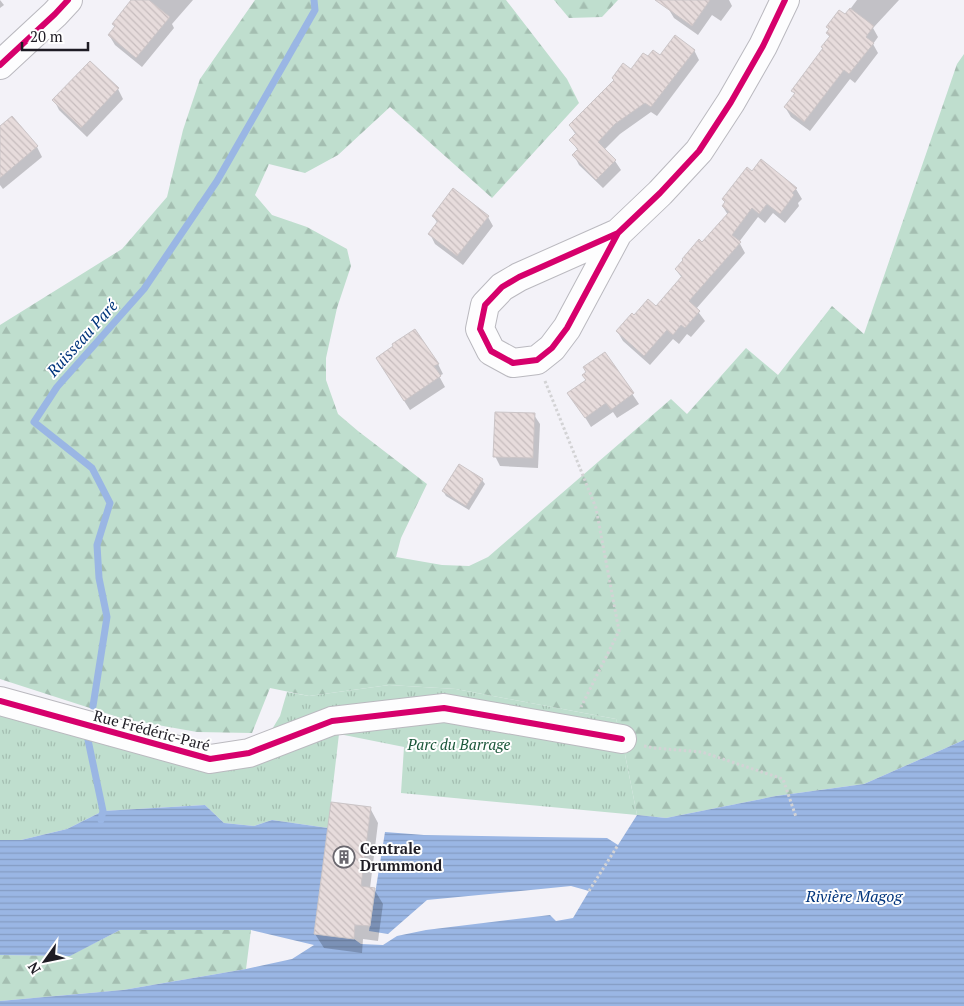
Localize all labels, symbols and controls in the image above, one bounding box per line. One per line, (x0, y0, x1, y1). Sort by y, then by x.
scale bar (22, 20, 89, 52)
text: 20 m (30, 26, 63, 46)
water label: Ruisseau Paré (41, 294, 123, 382)
street label: Rue Frédéric-Paré (92, 705, 212, 755)
park label: Parc du Barrage (407, 734, 511, 754)
place label: Centrale Drummond (360, 838, 442, 875)
building icon: Centrale Drummond (332, 845, 356, 869)
water label: Rivière Magog (805, 885, 904, 907)
north arrow (20, 936, 70, 986)
text: N (23, 958, 45, 978)

